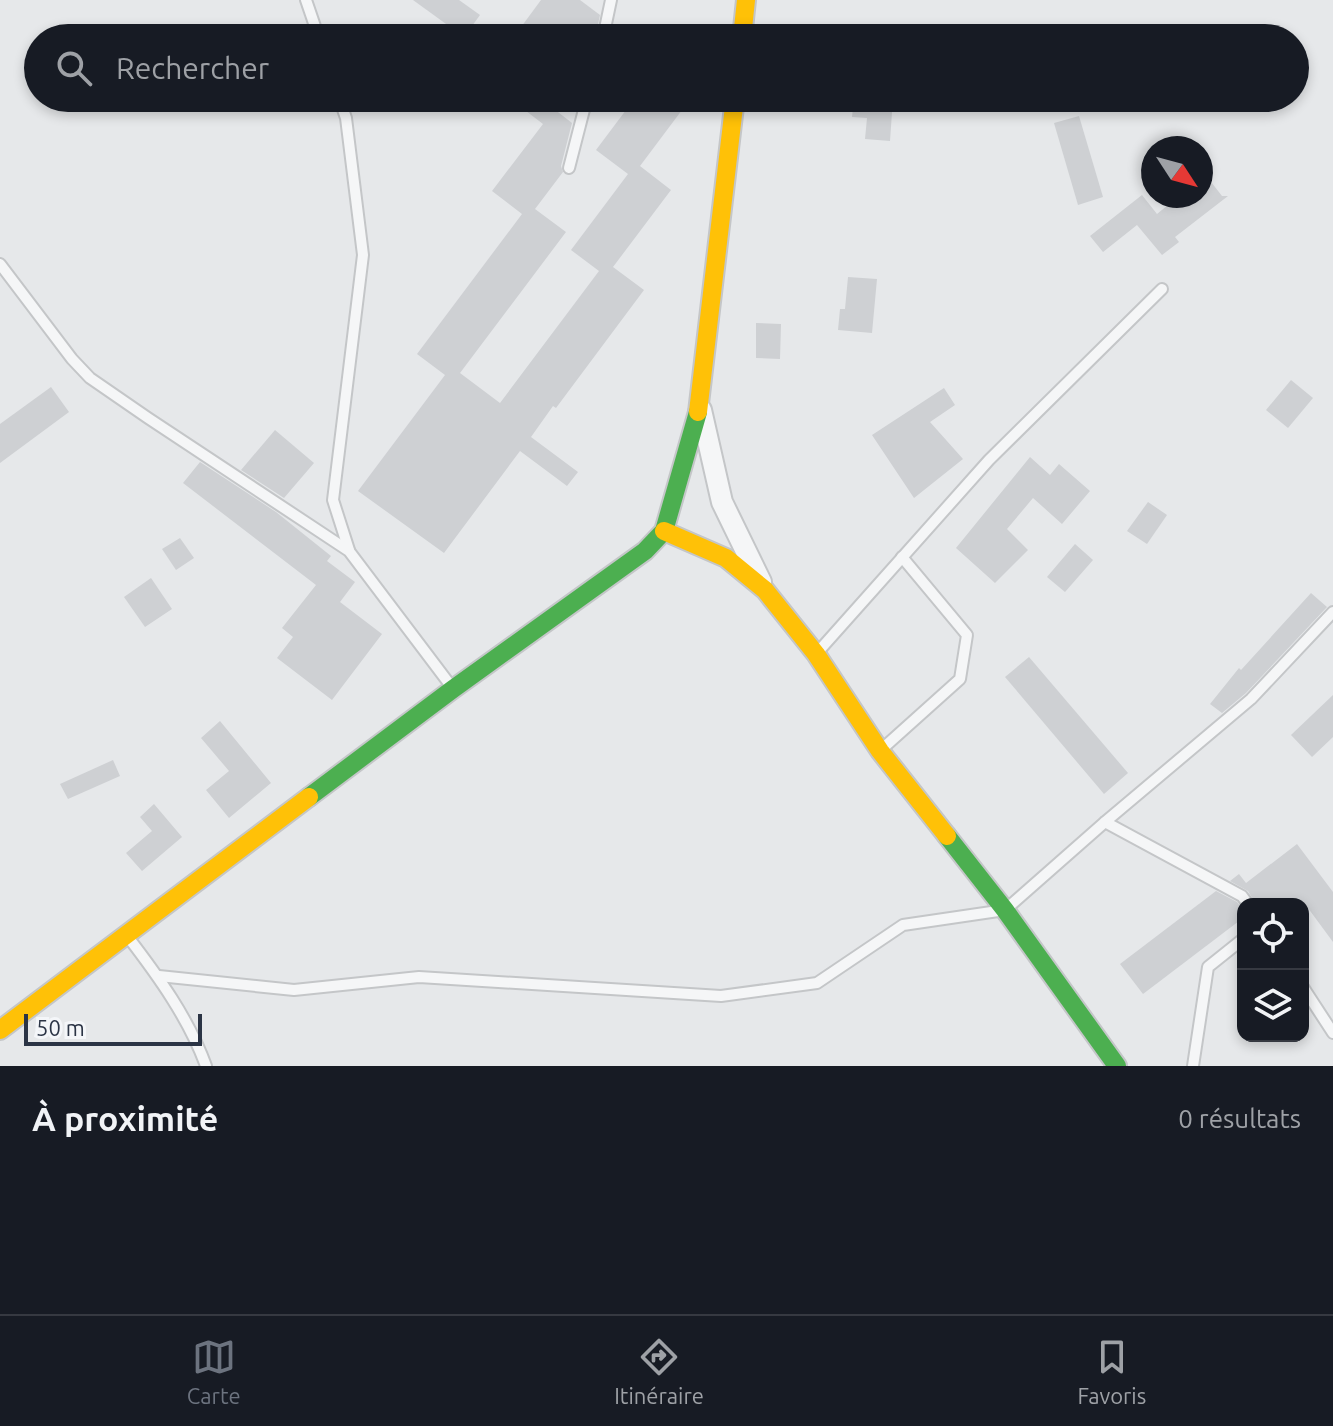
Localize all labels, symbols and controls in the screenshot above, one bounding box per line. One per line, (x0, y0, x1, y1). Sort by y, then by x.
search box (24, 24, 1309, 112)
icon: search (52, 46, 96, 90)
text: Rechercher (116, 51, 269, 85)
north arrow (1141, 136, 1213, 208)
map controls (1237, 898, 1309, 1042)
button: locate (1237, 898, 1309, 970)
button: layers (1237, 970, 1309, 1042)
scale bar (24, 1010, 202, 1046)
text: 50 m (36, 1015, 85, 1040)
text: À proximité (32, 1099, 218, 1137)
text: 0 résultats (1178, 1104, 1301, 1133)
tab: Carte (187, 1335, 241, 1408)
tab: Itinéraire (614, 1335, 704, 1408)
tab: Favoris (1077, 1335, 1146, 1408)

